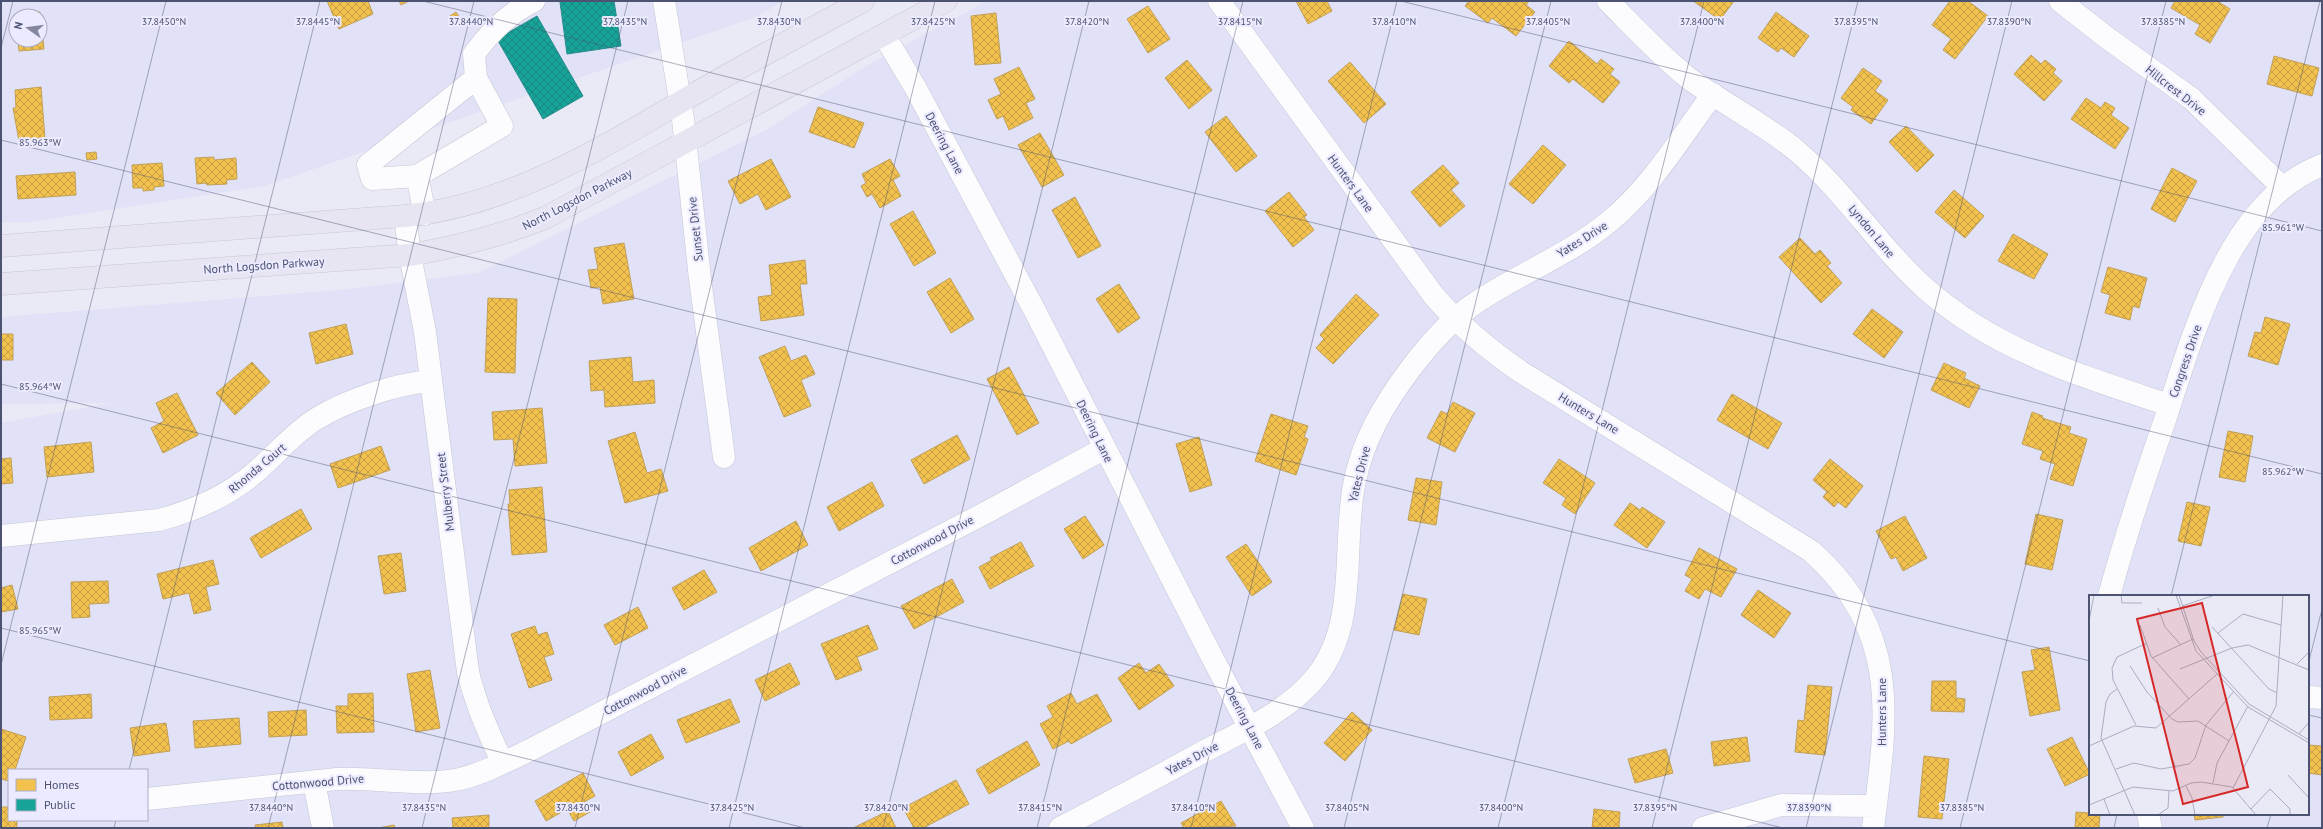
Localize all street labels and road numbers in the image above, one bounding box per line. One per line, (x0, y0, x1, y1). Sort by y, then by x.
street label: Hillcrest Drive (2143, 62, 2209, 118)
street label: Deering Lane (922, 109, 968, 177)
street label: Hunters Lane (1325, 151, 1377, 215)
street label: North Logsdon Parkway (520, 165, 635, 233)
street label: Sunset Drive (684, 196, 706, 262)
street label: Lyndon Lane (1846, 202, 1898, 260)
street label: Yates Drive (1554, 218, 1610, 260)
street label: North Logsdon Parkway (203, 253, 325, 277)
street label: Congress Drive (2165, 323, 2205, 399)
street label: Hunters Lane (1556, 389, 1622, 437)
street label: Deering Lane (1073, 397, 1117, 465)
street label: Rhonda Court (225, 440, 289, 496)
street label: Yates Drive (1345, 445, 1373, 503)
street label: Mulberry Street (433, 452, 457, 532)
street label: Cottonwood Drive (888, 512, 976, 568)
street label: Cottonwood Drive (601, 662, 689, 718)
street label: Hunters Lane (1874, 678, 1889, 746)
street label: Deering Lane (1222, 684, 1268, 752)
street label: Yates Drive (1163, 738, 1221, 778)
street label: Cottonwood Drive (272, 771, 364, 793)

